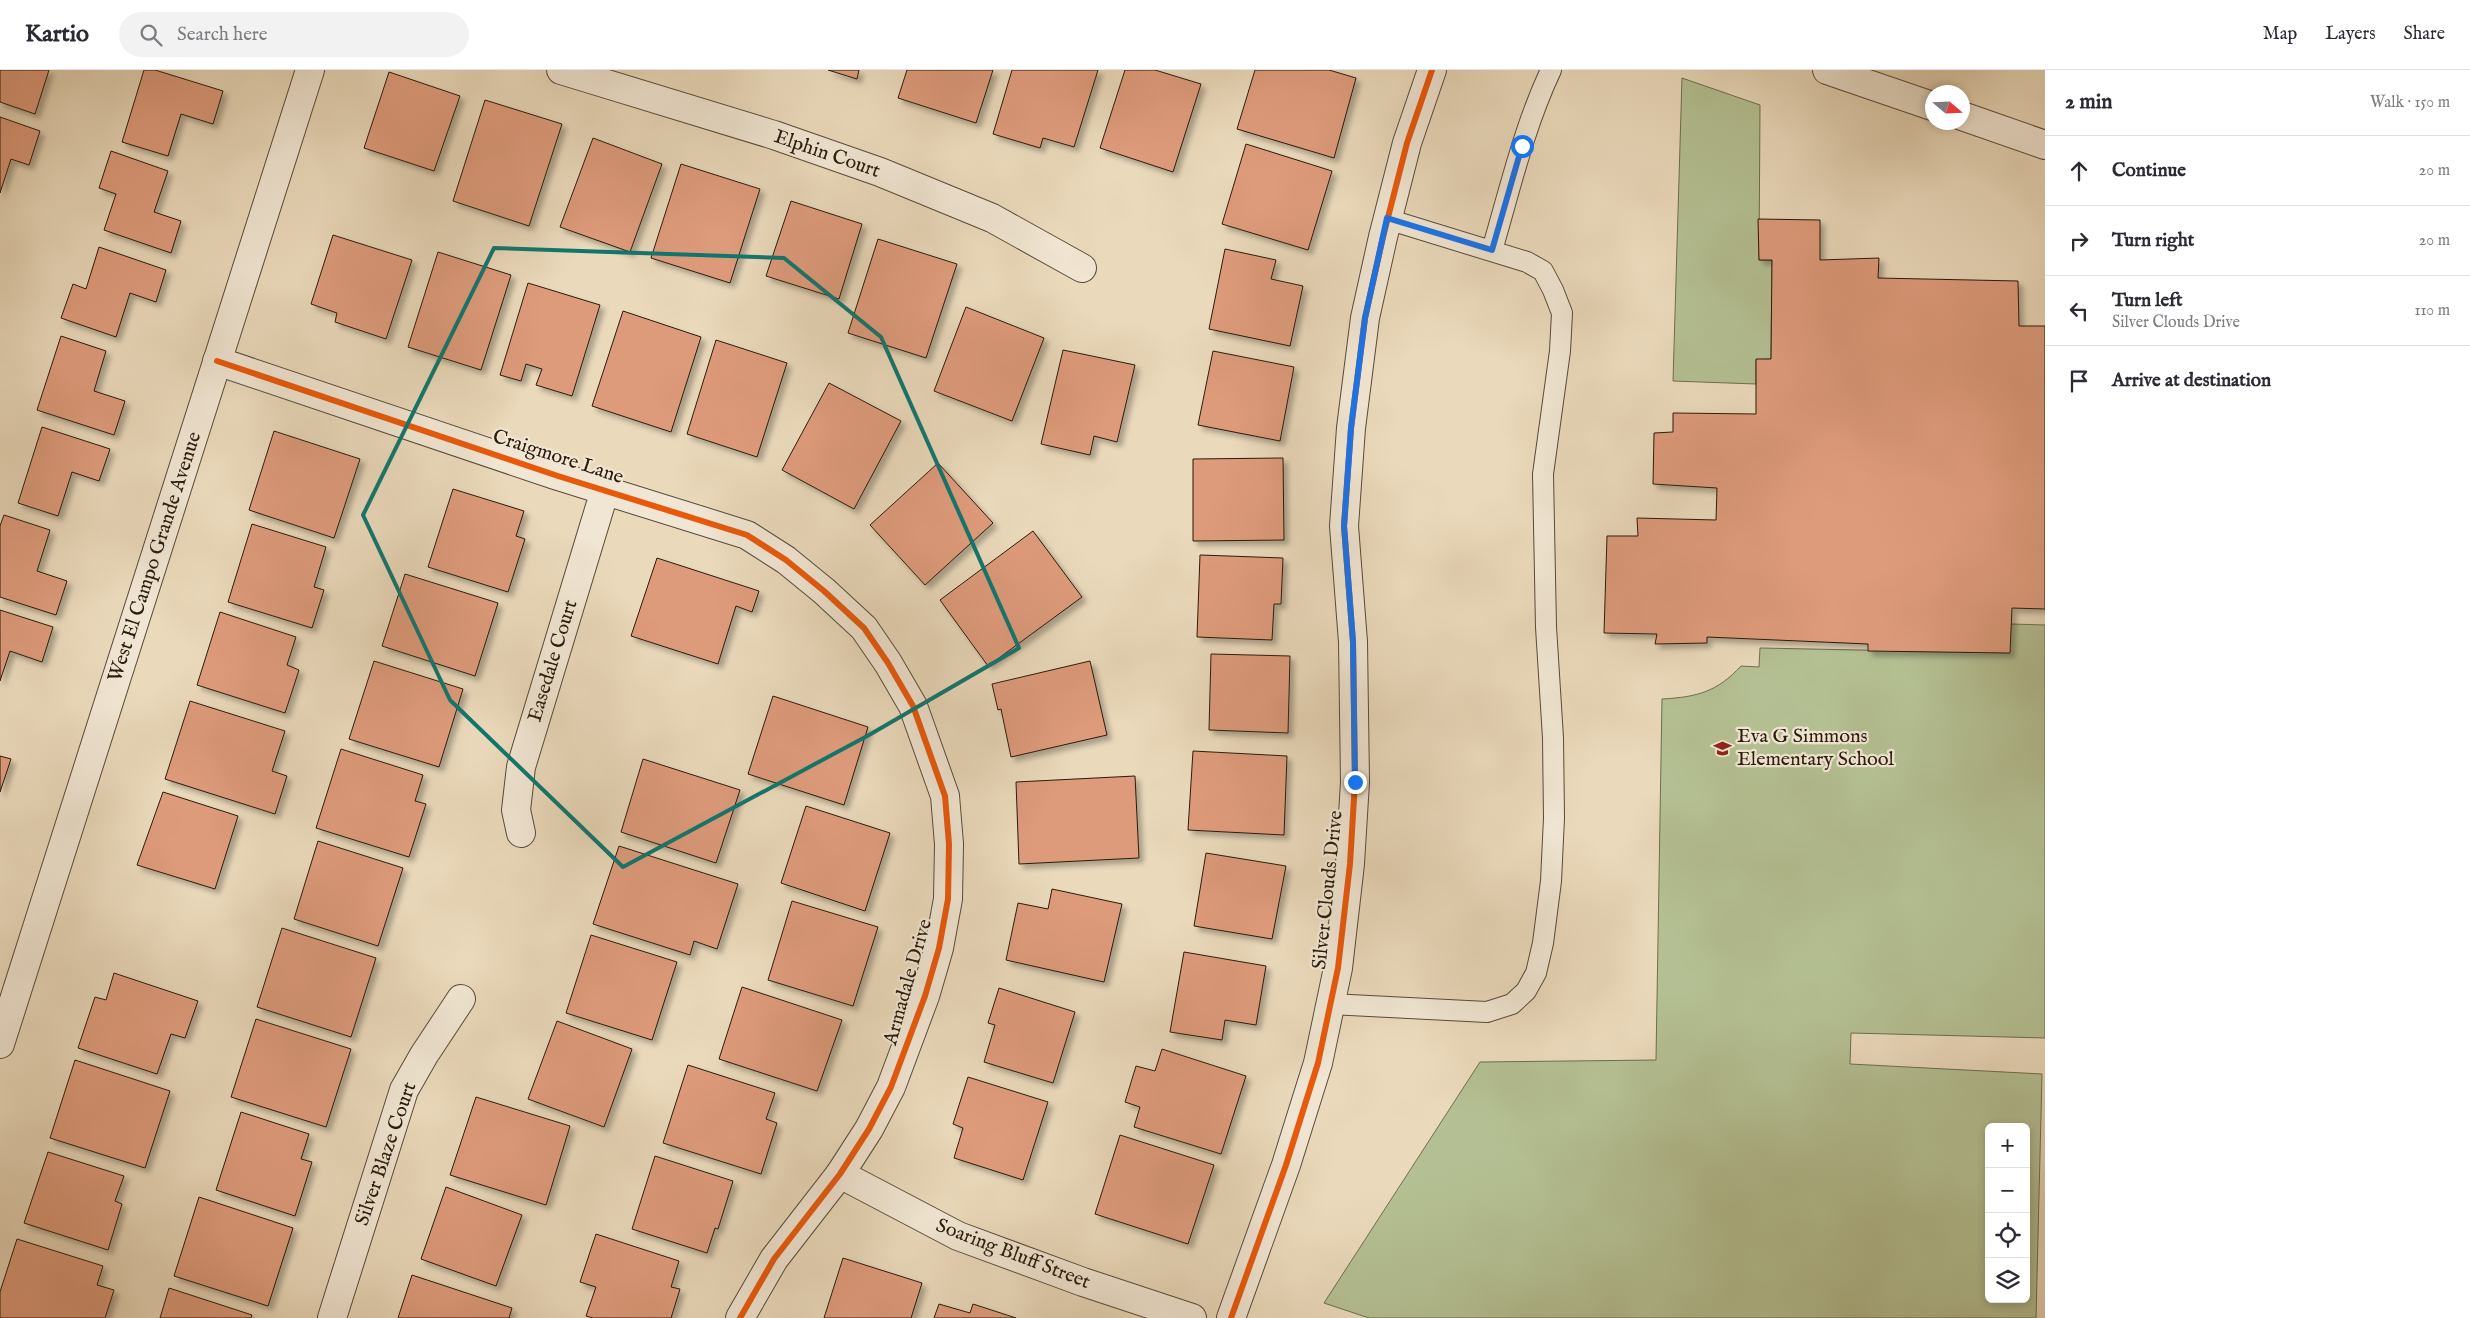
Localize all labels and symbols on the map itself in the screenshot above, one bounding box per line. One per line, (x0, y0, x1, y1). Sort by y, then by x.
north arrow (1925, 85, 1970, 130)
street label: Elphin Court (771, 124, 884, 184)
route start (1511, 135, 1534, 158)
street label: Craigmore Lane (489, 424, 627, 490)
street label: West El Campo Grande Avenue (103, 429, 207, 685)
street label: Easedale Court (523, 597, 583, 725)
place label: Eva G Simmons Elementary School (1737, 724, 1895, 772)
school or university icon: Eva G Simmons Elementary School (1713, 738, 1733, 758)
route end (1344, 771, 1367, 794)
street label: Silver Clouds Drive (1307, 809, 1349, 971)
street label: Armadale Drive (878, 916, 938, 1049)
street label: Silver Blaze Court (350, 1079, 422, 1229)
street label: Soaring Bluff Street (932, 1213, 1094, 1295)

